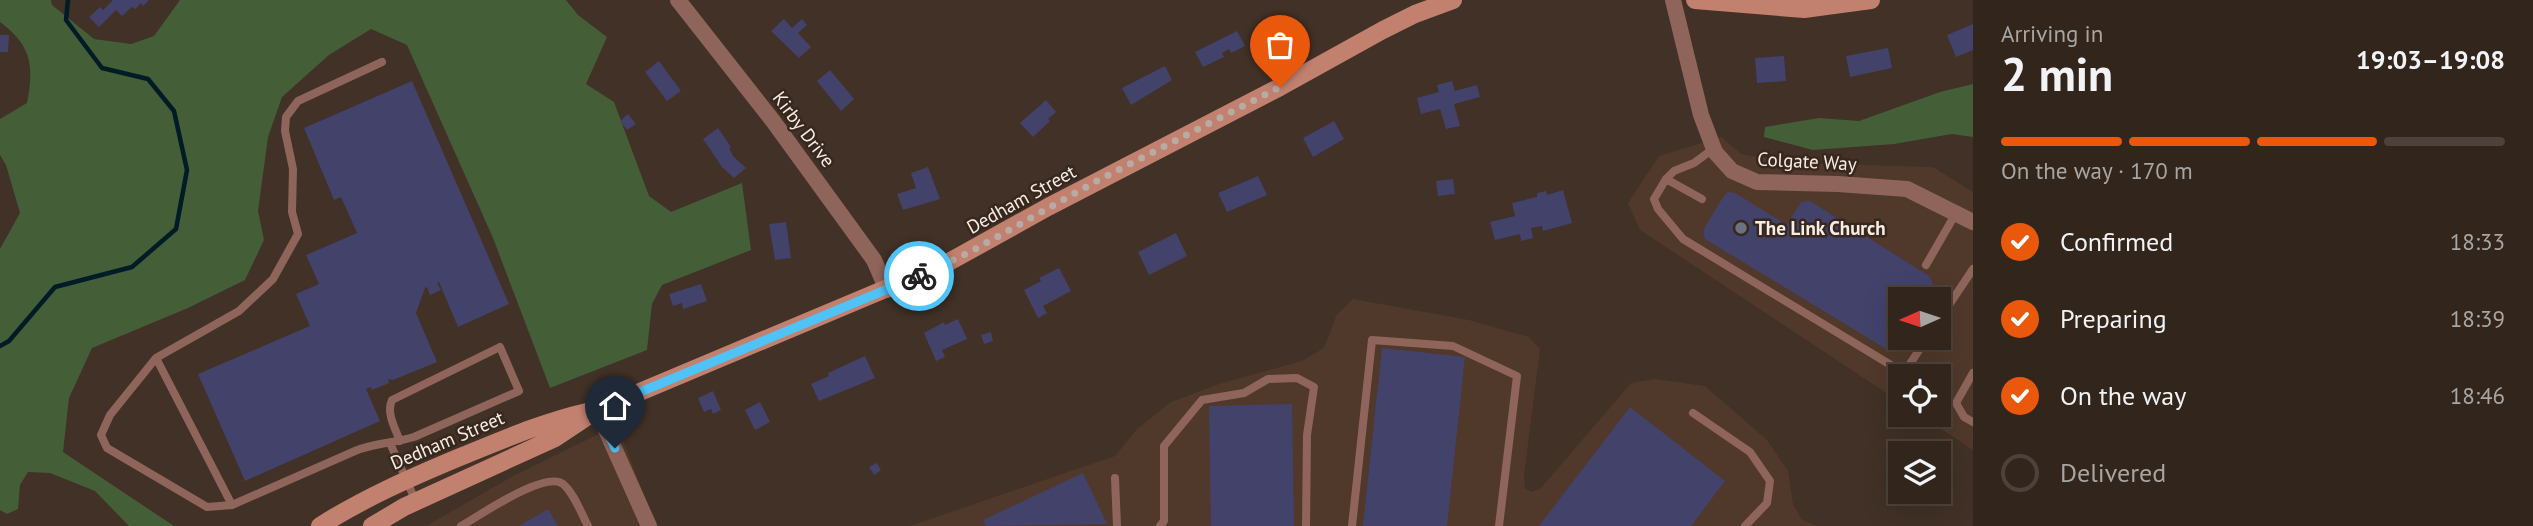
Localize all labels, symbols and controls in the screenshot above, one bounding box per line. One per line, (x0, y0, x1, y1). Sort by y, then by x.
pin (1250, 15, 1310, 87)
text: Arriving in (2001, 19, 2103, 48)
icon: bag (1261, 26, 1299, 64)
text: 19:03–19:08 (2356, 43, 2505, 76)
text: 2 min (2001, 44, 2113, 104)
street label: Kirby Drive (768, 86, 840, 172)
street label: Colgate Way (1757, 146, 1857, 176)
text: On the way · 170 m (2001, 156, 2193, 185)
street label: Dedham Street (962, 159, 1080, 239)
place label: The Link Church (1755, 216, 1886, 240)
marker: The Link Church (1733, 220, 1749, 236)
icon: check (2001, 223, 2039, 261)
text: Confirmed (2060, 225, 2173, 258)
text: 18:33 (2450, 227, 2505, 256)
courier (884, 241, 954, 311)
icon: bike (900, 257, 938, 295)
north arrow (1888, 287, 1951, 350)
map controls (1888, 287, 1951, 504)
icon: check (2001, 300, 2039, 338)
text: Preparing (2060, 302, 2167, 335)
text: 18:39 (2450, 304, 2505, 333)
button: locate (1888, 364, 1951, 427)
pin (585, 376, 645, 448)
icon: check (2001, 377, 2039, 415)
text: On the way (2060, 379, 2186, 412)
text: 18:46 (2450, 381, 2505, 410)
icon: home (596, 387, 634, 425)
street label: Dedham Street (387, 405, 508, 475)
button: layers (1888, 441, 1951, 504)
text: Delivered (2060, 456, 2166, 489)

